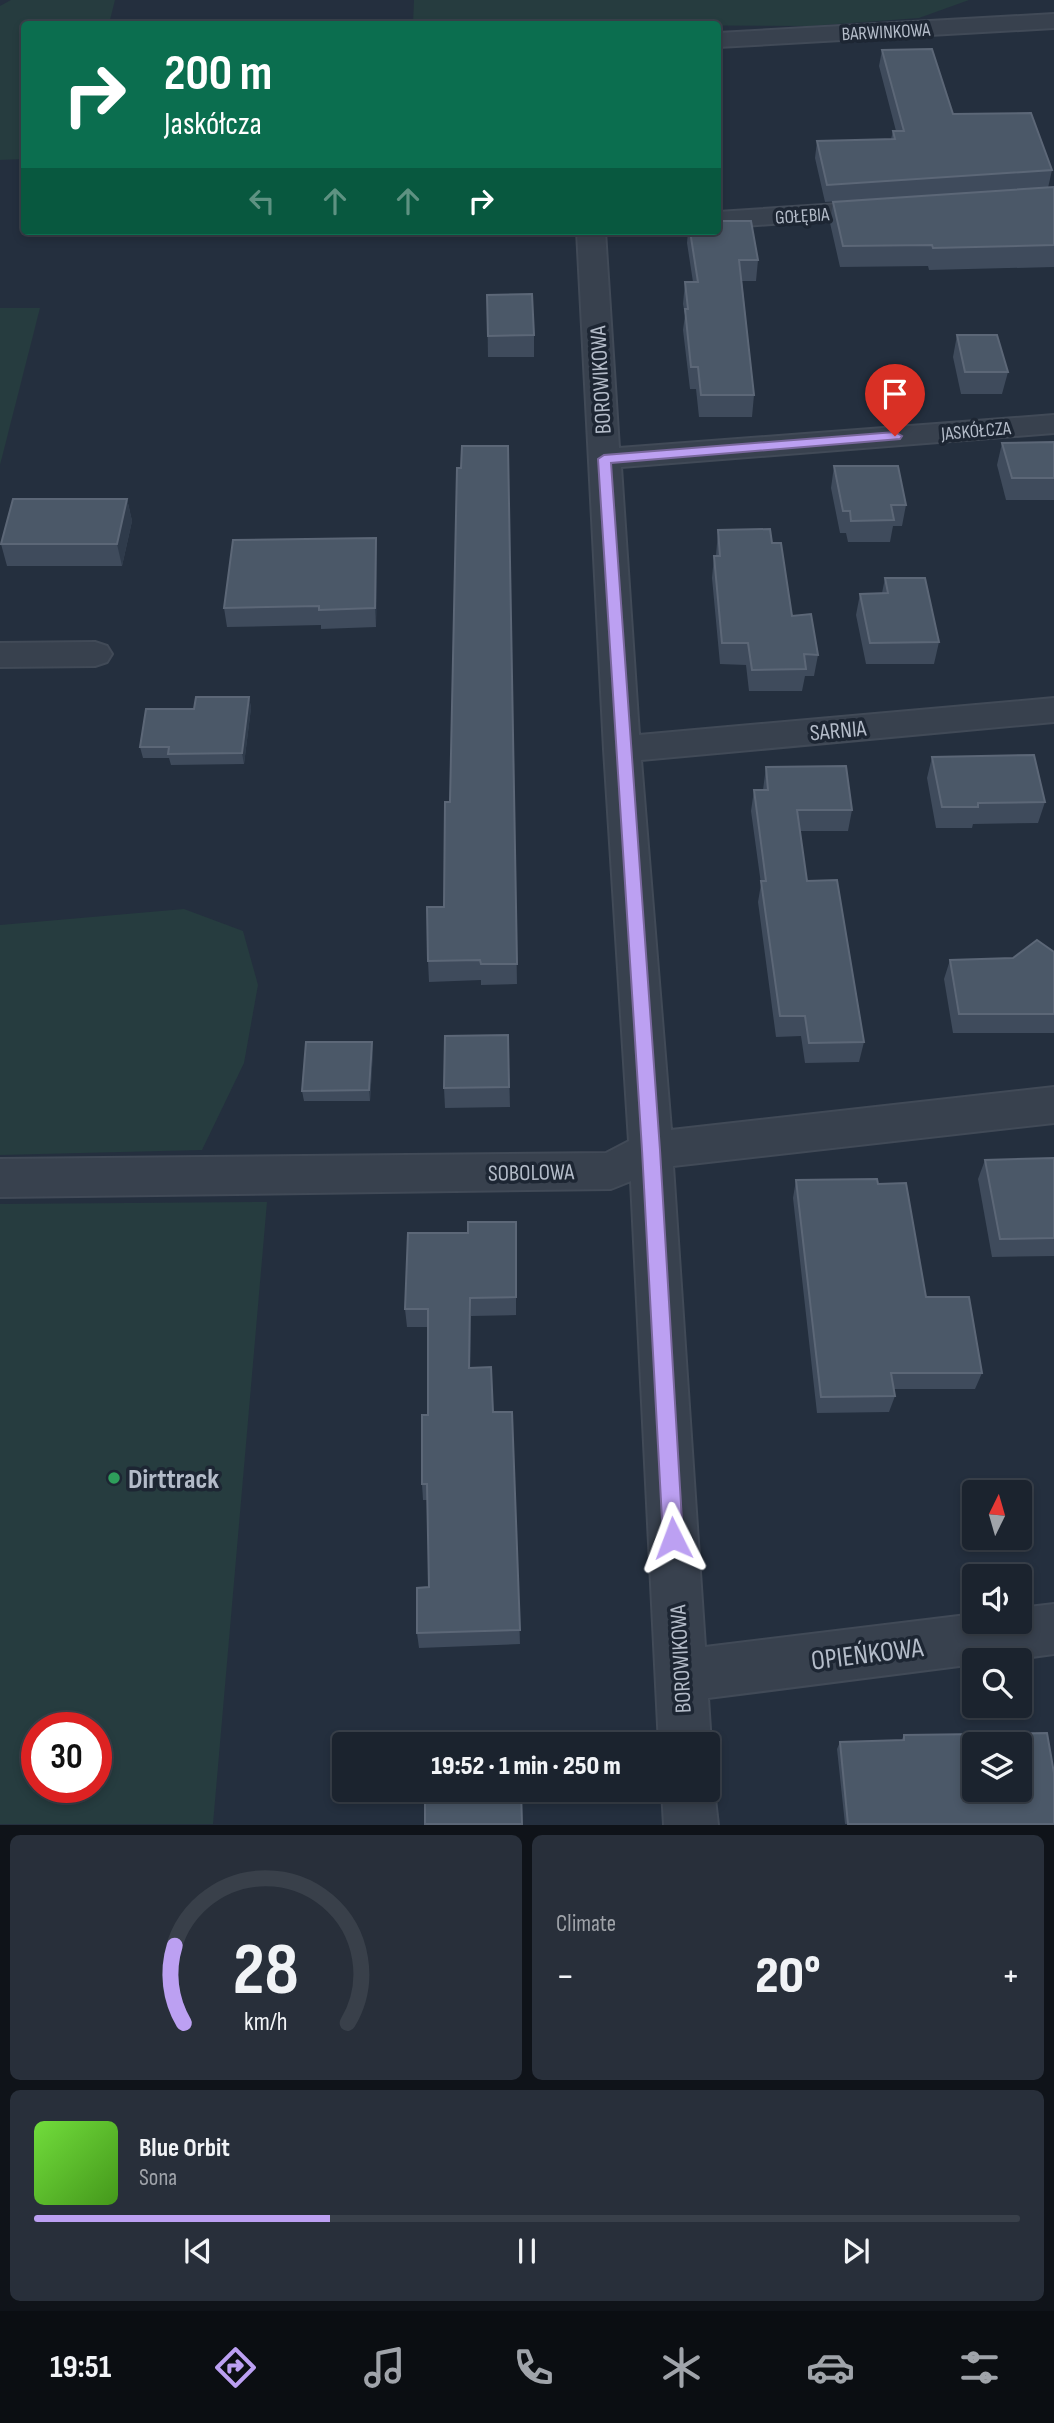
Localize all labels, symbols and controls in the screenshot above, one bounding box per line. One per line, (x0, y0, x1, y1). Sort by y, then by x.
street label: BARWINKOWA (841, 19, 932, 46)
text: 200 m (164, 45, 272, 104)
icon: right (49, 49, 140, 140)
text: Jaskółcza (164, 105, 262, 144)
icon: left (243, 182, 281, 220)
icon: ahead (316, 182, 354, 220)
icon: ahead (389, 182, 427, 220)
icon: right (462, 182, 500, 220)
street label: GOŁĘBIA (774, 203, 831, 230)
street label: BOROWIKOWA (584, 325, 618, 435)
pin (865, 364, 925, 436)
icon: arrive (876, 375, 914, 413)
street label: JASKÓŁCZA (939, 417, 1013, 446)
street label: SARNIA (809, 715, 868, 747)
street label: SOBOLOWA (488, 1158, 575, 1188)
place label: Dirttrack (128, 1463, 219, 1496)
marker: Dirttrack (106, 1470, 122, 1486)
north arrow (962, 1480, 1032, 1550)
map controls (962, 1480, 1032, 1802)
position arrow (636, 1501, 710, 1575)
button: sound (962, 1564, 1032, 1634)
street label: BOROWIKOWA (664, 1604, 698, 1714)
street label: OPIEŃKOWA (809, 1631, 926, 1678)
button: search (962, 1648, 1032, 1718)
speed limit sign: 30 (21, 1712, 112, 1803)
button: layers (962, 1732, 1032, 1802)
text: 19:52 · 1 min · 250 m (431, 1751, 621, 1782)
text: Climate (556, 1910, 616, 1938)
text: 28 (233, 1928, 299, 2016)
text: 20° (755, 1945, 821, 2008)
text: − (556, 1954, 575, 1999)
text: + (1001, 1954, 1020, 1999)
text: km/h (244, 2007, 288, 2038)
text: Blue Orbit (139, 2133, 230, 2164)
text: Sona (139, 2164, 177, 2192)
icon: previous (179, 2232, 217, 2270)
icon: pause (508, 2232, 546, 2270)
icon: next (837, 2232, 875, 2270)
icon: directions (211, 2343, 260, 2392)
icon: music (360, 2343, 409, 2392)
icon: phone (509, 2343, 558, 2392)
icon: climate (657, 2343, 706, 2392)
icon: car (806, 2343, 855, 2392)
icon: filters (955, 2343, 1004, 2392)
text: 19:51 (50, 2348, 111, 2387)

